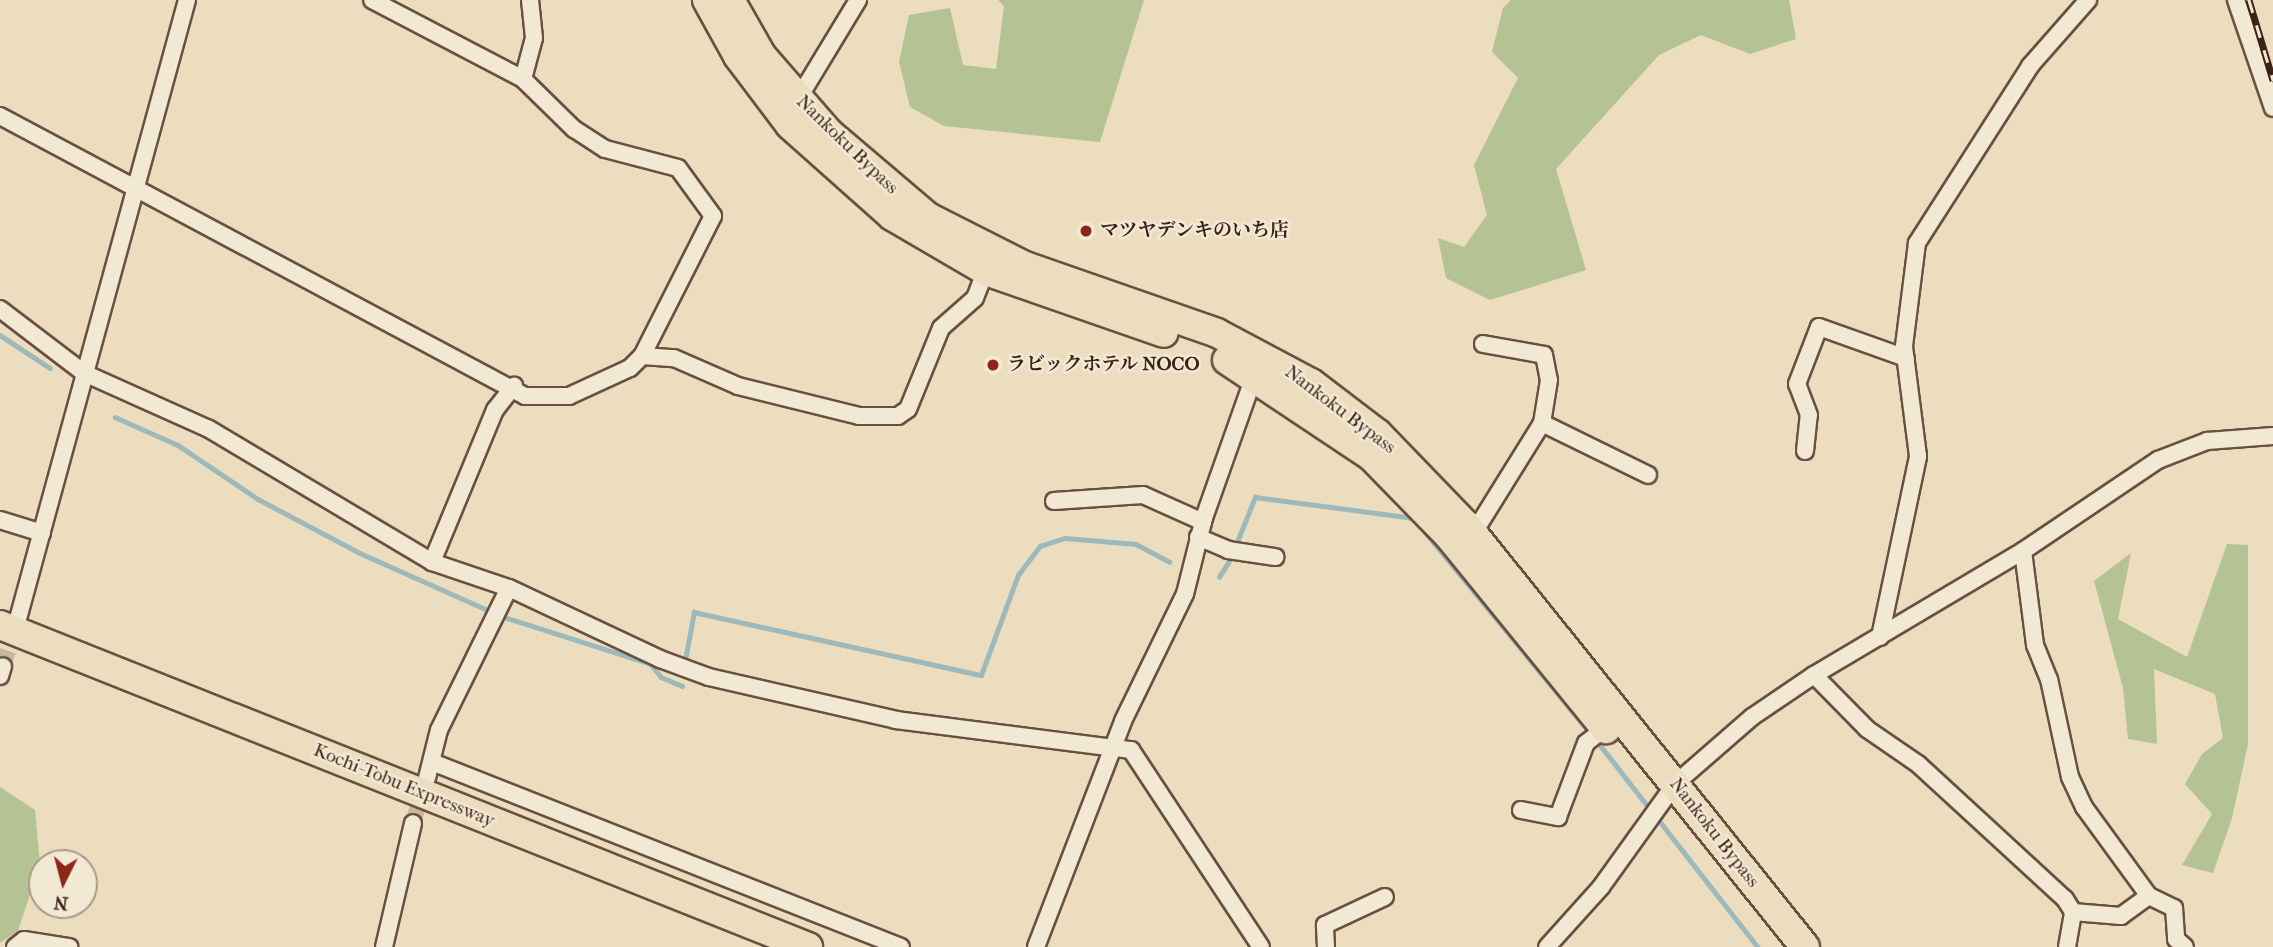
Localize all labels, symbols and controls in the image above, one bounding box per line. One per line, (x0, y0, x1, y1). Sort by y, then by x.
street label: Nankoku Bypass (791, 91, 903, 199)
place label: マツヤデンキのいち店 (1100, 220, 1290, 242)
marker: マツヤデンキのいち店 (1078, 223, 1094, 239)
place label: ラビックホテル NOCO (1007, 354, 1201, 376)
marker: ラビックホテル NOCO (985, 357, 1001, 373)
street label: Nankoku Bypass (1280, 361, 1400, 459)
street label: Kochi-Tobu Expressway (310, 739, 498, 833)
street label: Nankoku Bypass (1664, 774, 1764, 892)
north arrow (28, 849, 98, 919)
text: N (53, 891, 69, 915)

